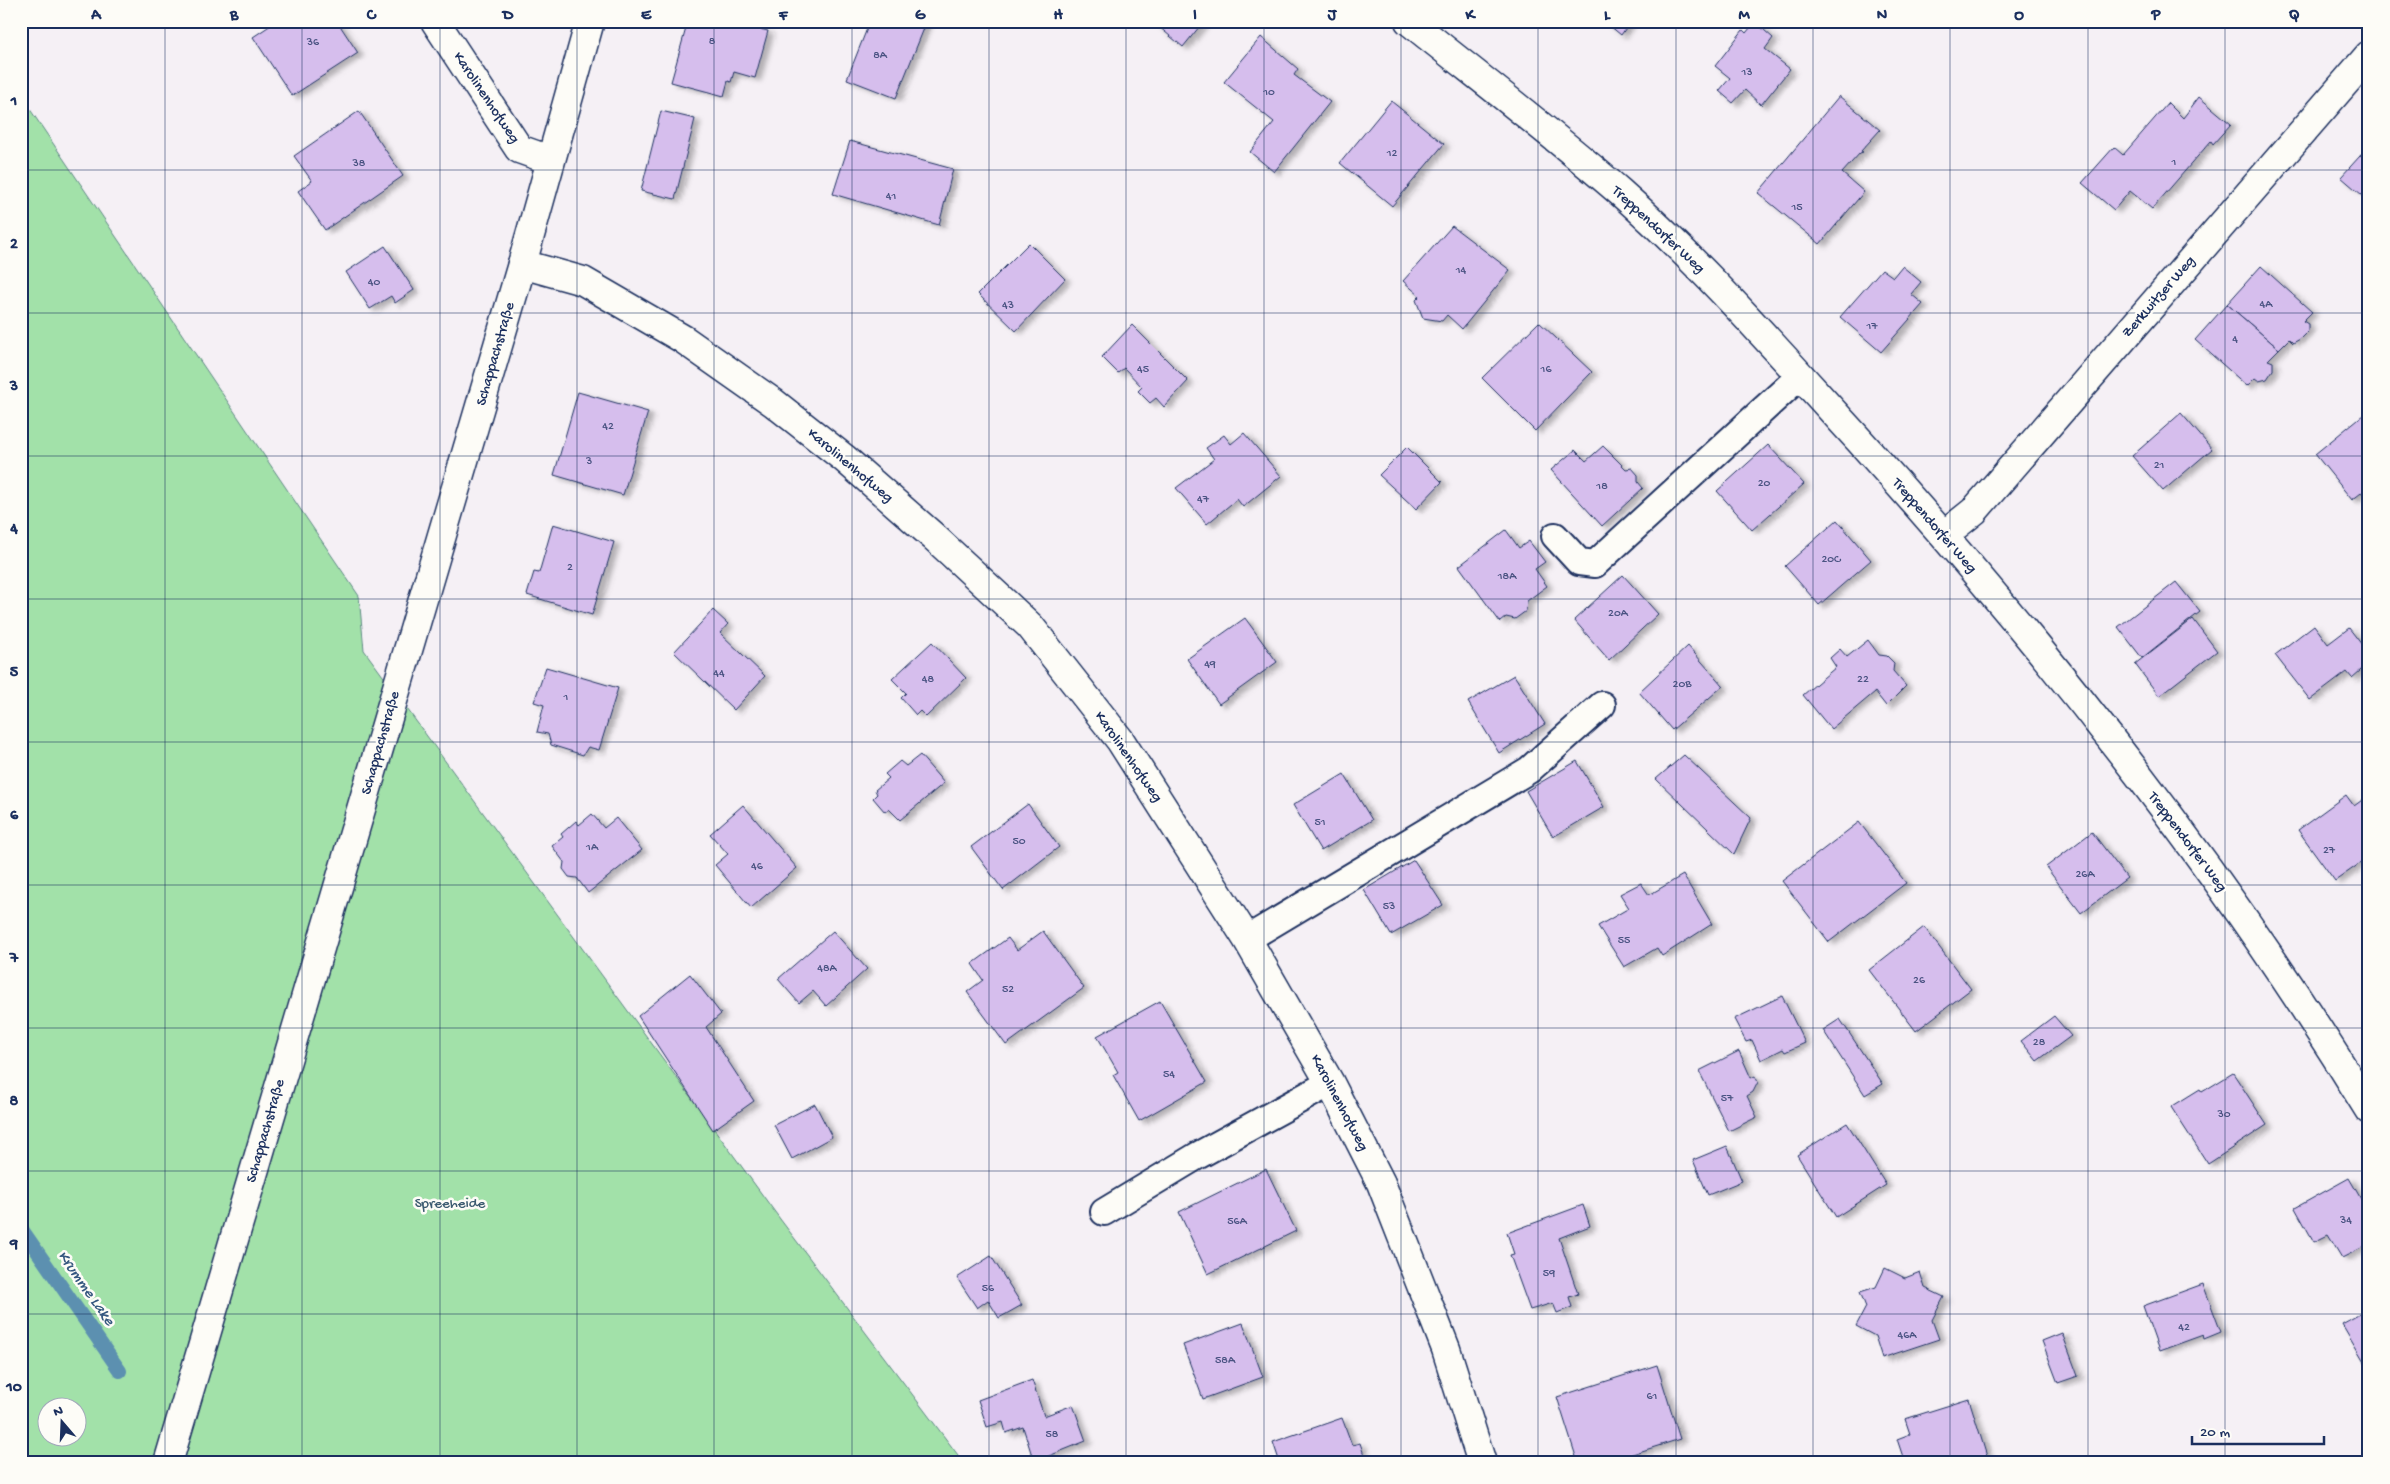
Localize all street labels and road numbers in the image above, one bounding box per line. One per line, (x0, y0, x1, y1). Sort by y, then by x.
street label: Karolinenhofweg (449, 49, 523, 147)
street label: Treppendorfer Weg (1607, 182, 1708, 278)
street label: Zerkwitzer Weg (2119, 252, 2199, 342)
street label: Schappachstraße (473, 300, 519, 408)
street label: Karolinenhofweg (803, 425, 897, 507)
street label: Treppendorfer Weg (1887, 474, 1980, 577)
street label: Schappachstraße (358, 689, 404, 797)
street label: Karolinenhofweg (1090, 708, 1166, 806)
street label: Treppendorfer Weg (2143, 788, 2230, 896)
street label: Karolinenhofweg (1306, 1052, 1372, 1154)
street label: Schappachstraße (243, 1077, 289, 1185)

